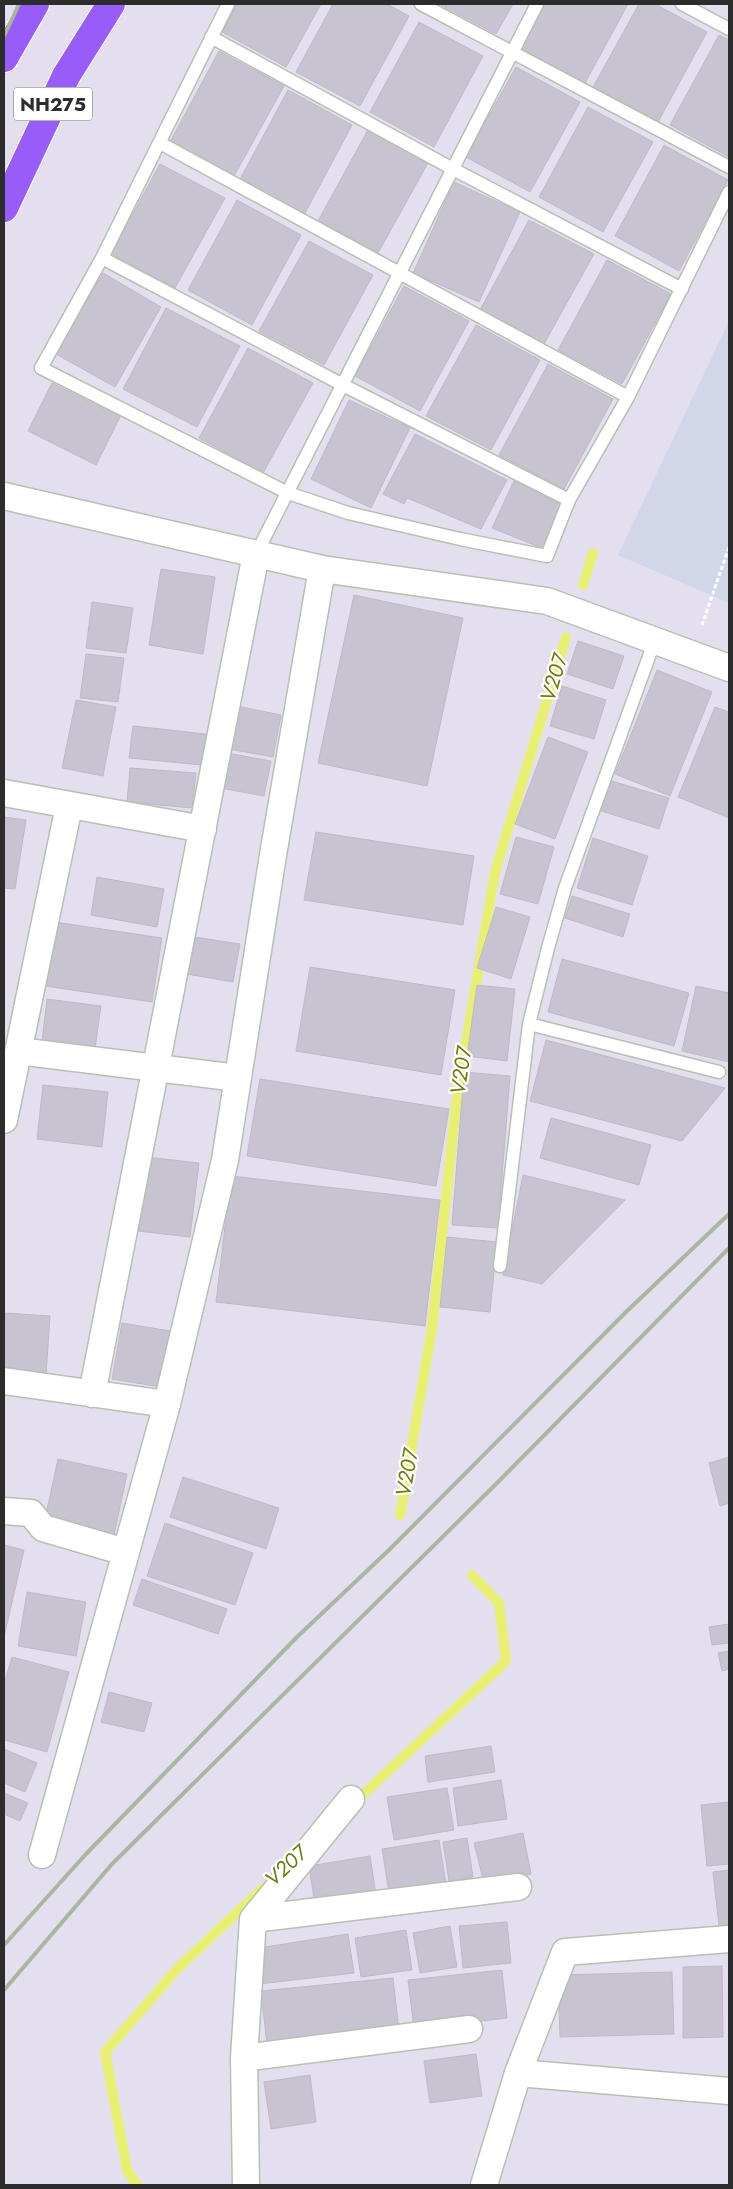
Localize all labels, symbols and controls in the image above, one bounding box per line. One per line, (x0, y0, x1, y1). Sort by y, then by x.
road number: NH275 (14, 88, 92, 120)
water label: V207 (533, 648, 576, 705)
water label: V207 (442, 1043, 480, 1097)
water label: V207 (388, 1445, 426, 1499)
water label: V207 (258, 1837, 315, 1893)

